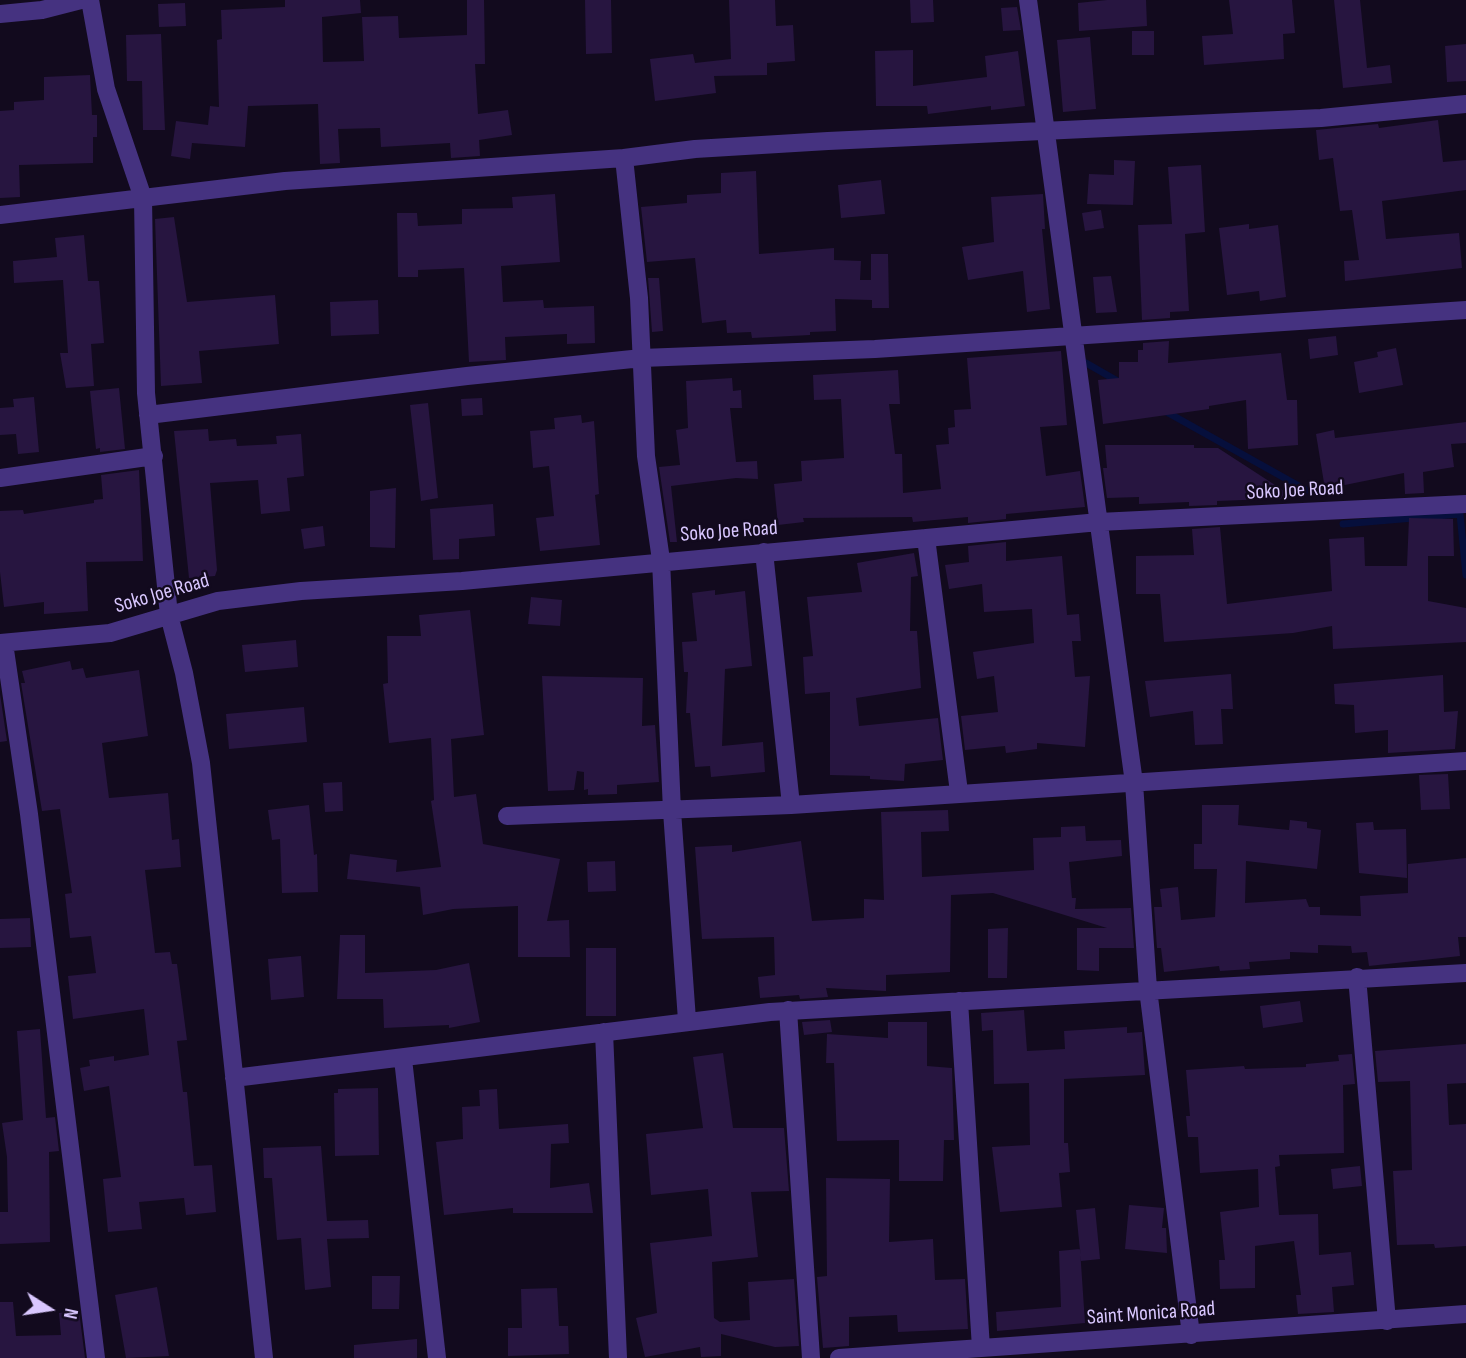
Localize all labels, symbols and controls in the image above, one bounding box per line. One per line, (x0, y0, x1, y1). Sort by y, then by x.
street label: Soko Joe Road (1246, 476, 1344, 506)
street label: Soko Joe Road (680, 516, 778, 548)
street label: Soko Joe Road (112, 568, 212, 620)
north arrow (14, 1274, 84, 1344)
street label: Saint Monica Road (1086, 1297, 1216, 1331)
text: N (58, 1306, 82, 1321)

